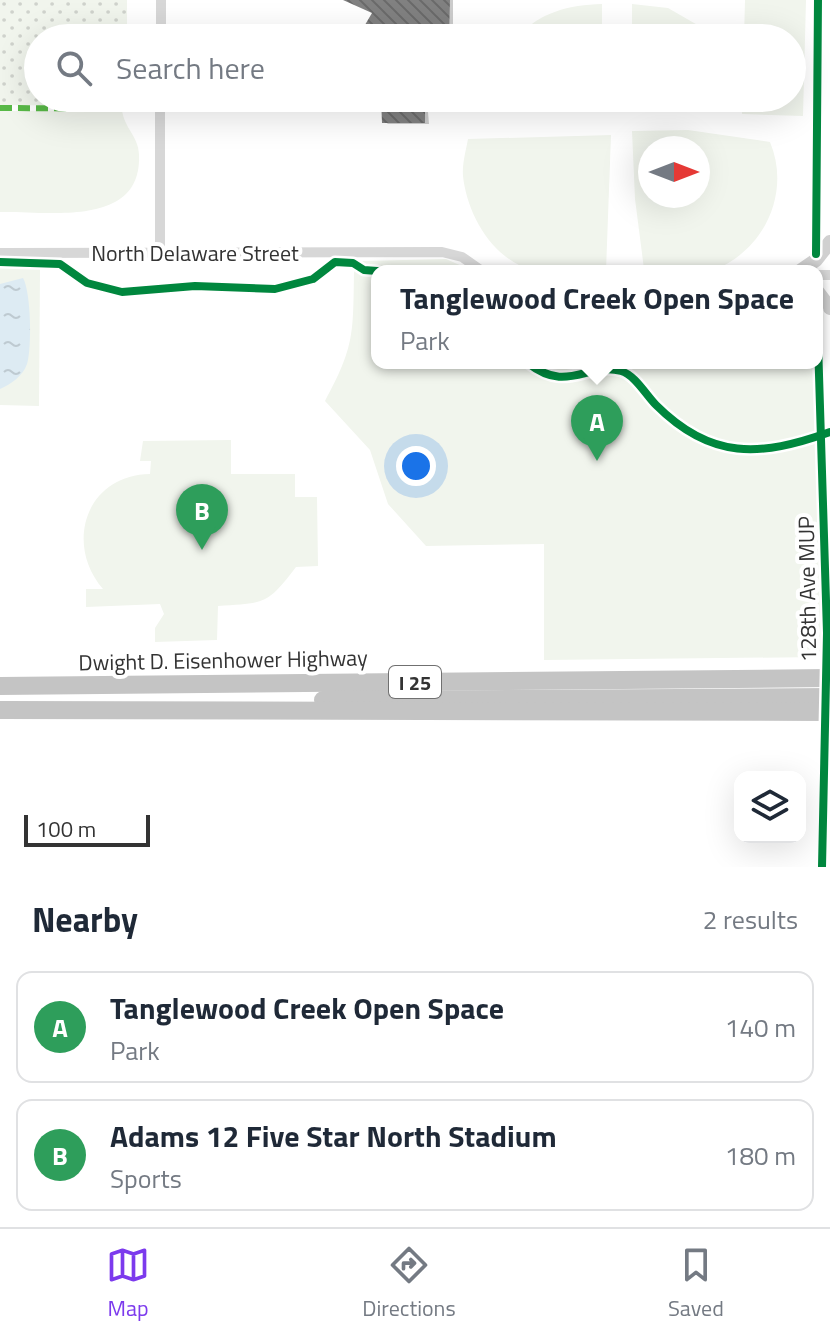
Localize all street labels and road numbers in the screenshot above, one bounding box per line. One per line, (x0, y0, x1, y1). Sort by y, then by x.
street label: North Delaware Street (91, 236, 299, 270)
street label: 128th Ave MUP (789, 516, 825, 662)
street label: Dwight D. Eisenhower Highway (78, 640, 368, 680)
road number: I 25 (389, 666, 441, 698)

